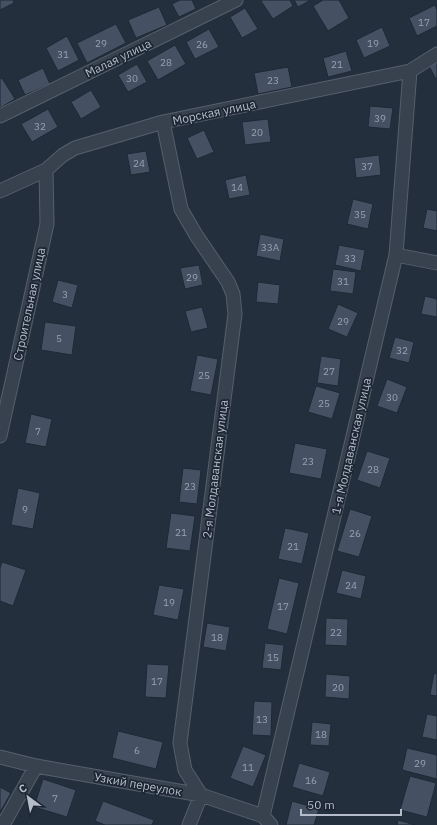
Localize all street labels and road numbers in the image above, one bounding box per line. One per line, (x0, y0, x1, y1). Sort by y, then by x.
street label: Малая улица (82, 35, 154, 81)
street label: Морская улица (171, 96, 258, 128)
street label: Строительная улица (10, 246, 48, 362)
street label: 1-я Молдаванская улица (328, 376, 374, 516)
street label: 2-я Молдаванская улица (199, 398, 231, 539)
street label: Узкий переулок (93, 769, 183, 799)

